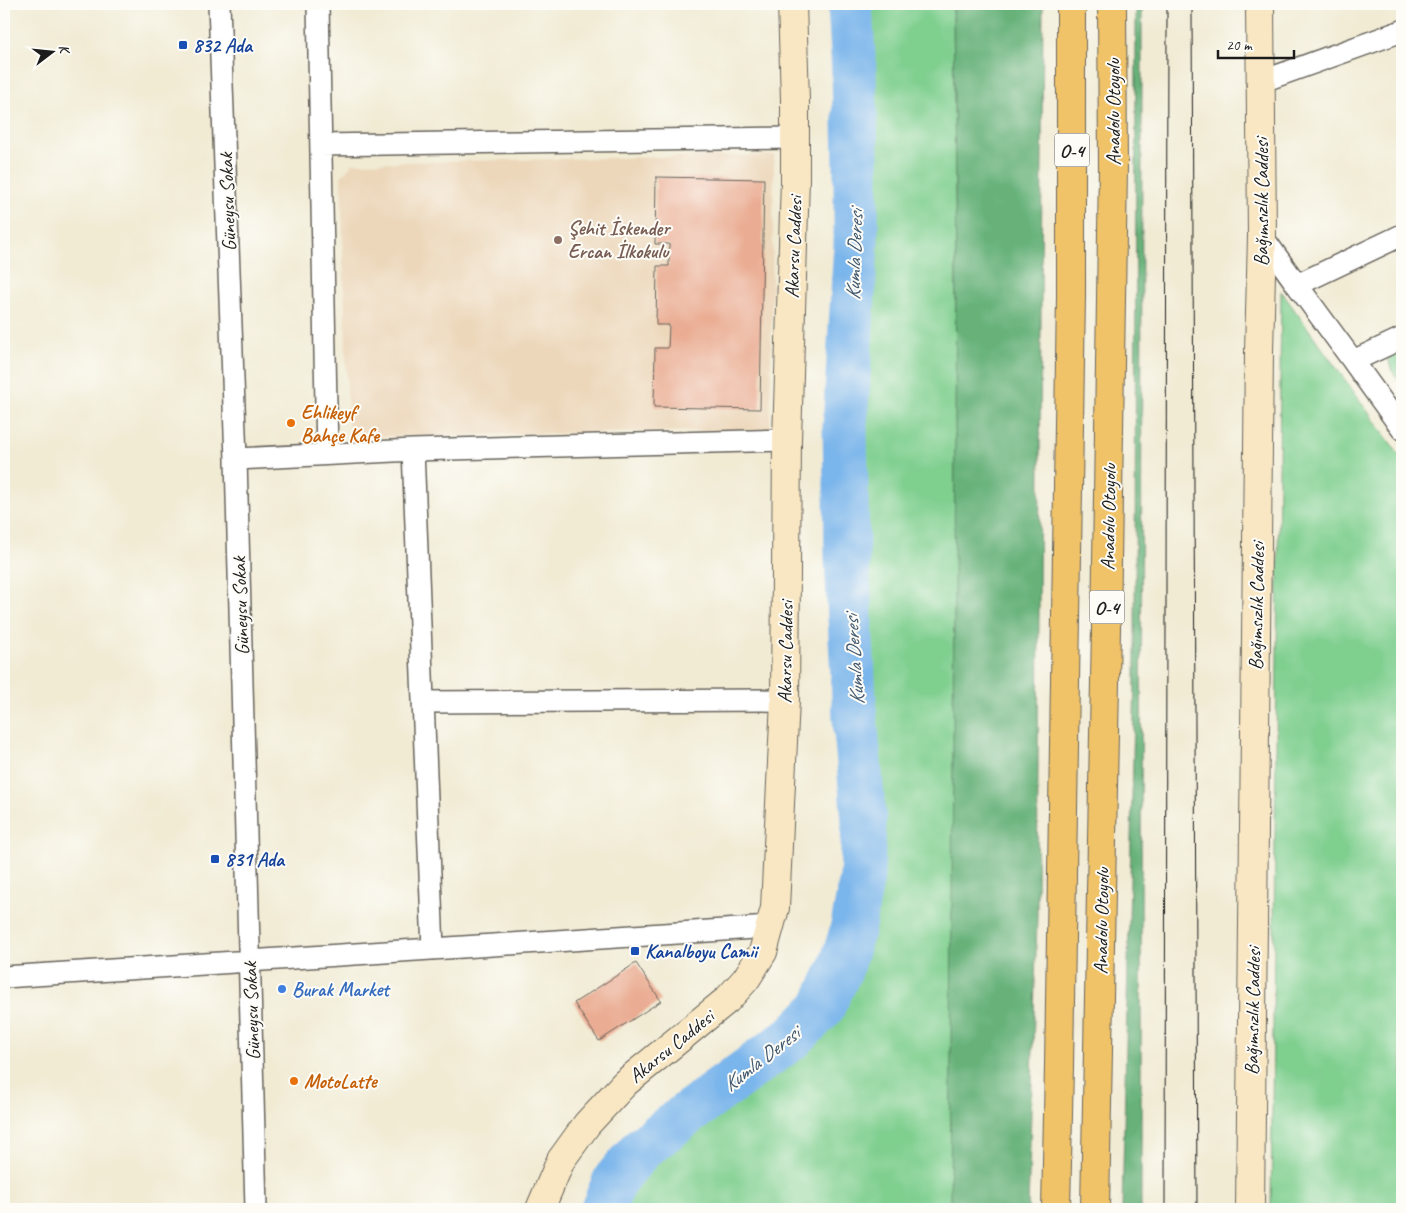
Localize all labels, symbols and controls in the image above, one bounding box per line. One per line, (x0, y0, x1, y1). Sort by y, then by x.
north arrow (28, 28, 78, 78)
scale bar (1218, 28, 1295, 60)
place label: 832 Ada (193, 33, 254, 58)
text: 20 m (1226, 36, 1253, 55)
marker: 832 Ada (177, 39, 189, 51)
text: K (55, 43, 74, 57)
street label: Anadolu Otoyolu (1101, 57, 1126, 165)
road number: O-4 (1054, 134, 1090, 166)
street label: Bağımsızlık Caddesi (1249, 136, 1274, 266)
street label: Güneysu Sokak (213, 151, 242, 252)
street label: Akarsu Caddesi (779, 193, 808, 299)
water label: Kumla Deresi (839, 204, 869, 301)
place label: Şehit İskender Ercan İlkokulu (568, 216, 672, 264)
marker: Şehit İskender Ercan İlkokulu (552, 234, 564, 246)
place label: Ehlikeyf Bahçe Kafe (301, 400, 380, 448)
marker: Ehlikeyf Bahçe Kafe (285, 417, 297, 429)
street label: Anadolu Otoyolu (1095, 462, 1122, 571)
street label: Bağımsızlık Caddesi (1243, 539, 1270, 670)
street label: Güneysu Sokak (226, 555, 255, 656)
road number: O-4 (1090, 590, 1124, 624)
street label: Akarsu Caddesi (772, 598, 799, 704)
water label: Kumla Deresi (838, 609, 870, 706)
place label: 831 Ada (225, 847, 286, 872)
marker: 831 Ada (209, 853, 221, 865)
street label: Anadolu Otoyolu (1088, 866, 1115, 975)
place label: Kanalboyu Camii (645, 939, 760, 964)
street label: Bağımsızlık Caddesi (1239, 944, 1266, 1075)
marker: Kanalboyu Camii (629, 945, 641, 957)
street label: Güneysu Sokak (237, 960, 266, 1061)
place label: Burak Market (292, 977, 391, 1002)
marker: Burak Market (276, 983, 288, 995)
street label: Akarsu Caddesi (624, 1003, 721, 1088)
water label: Kumla Deresi (717, 1018, 809, 1097)
place label: MotoLatte (304, 1069, 379, 1094)
marker: MotoLatte (288, 1075, 300, 1087)

